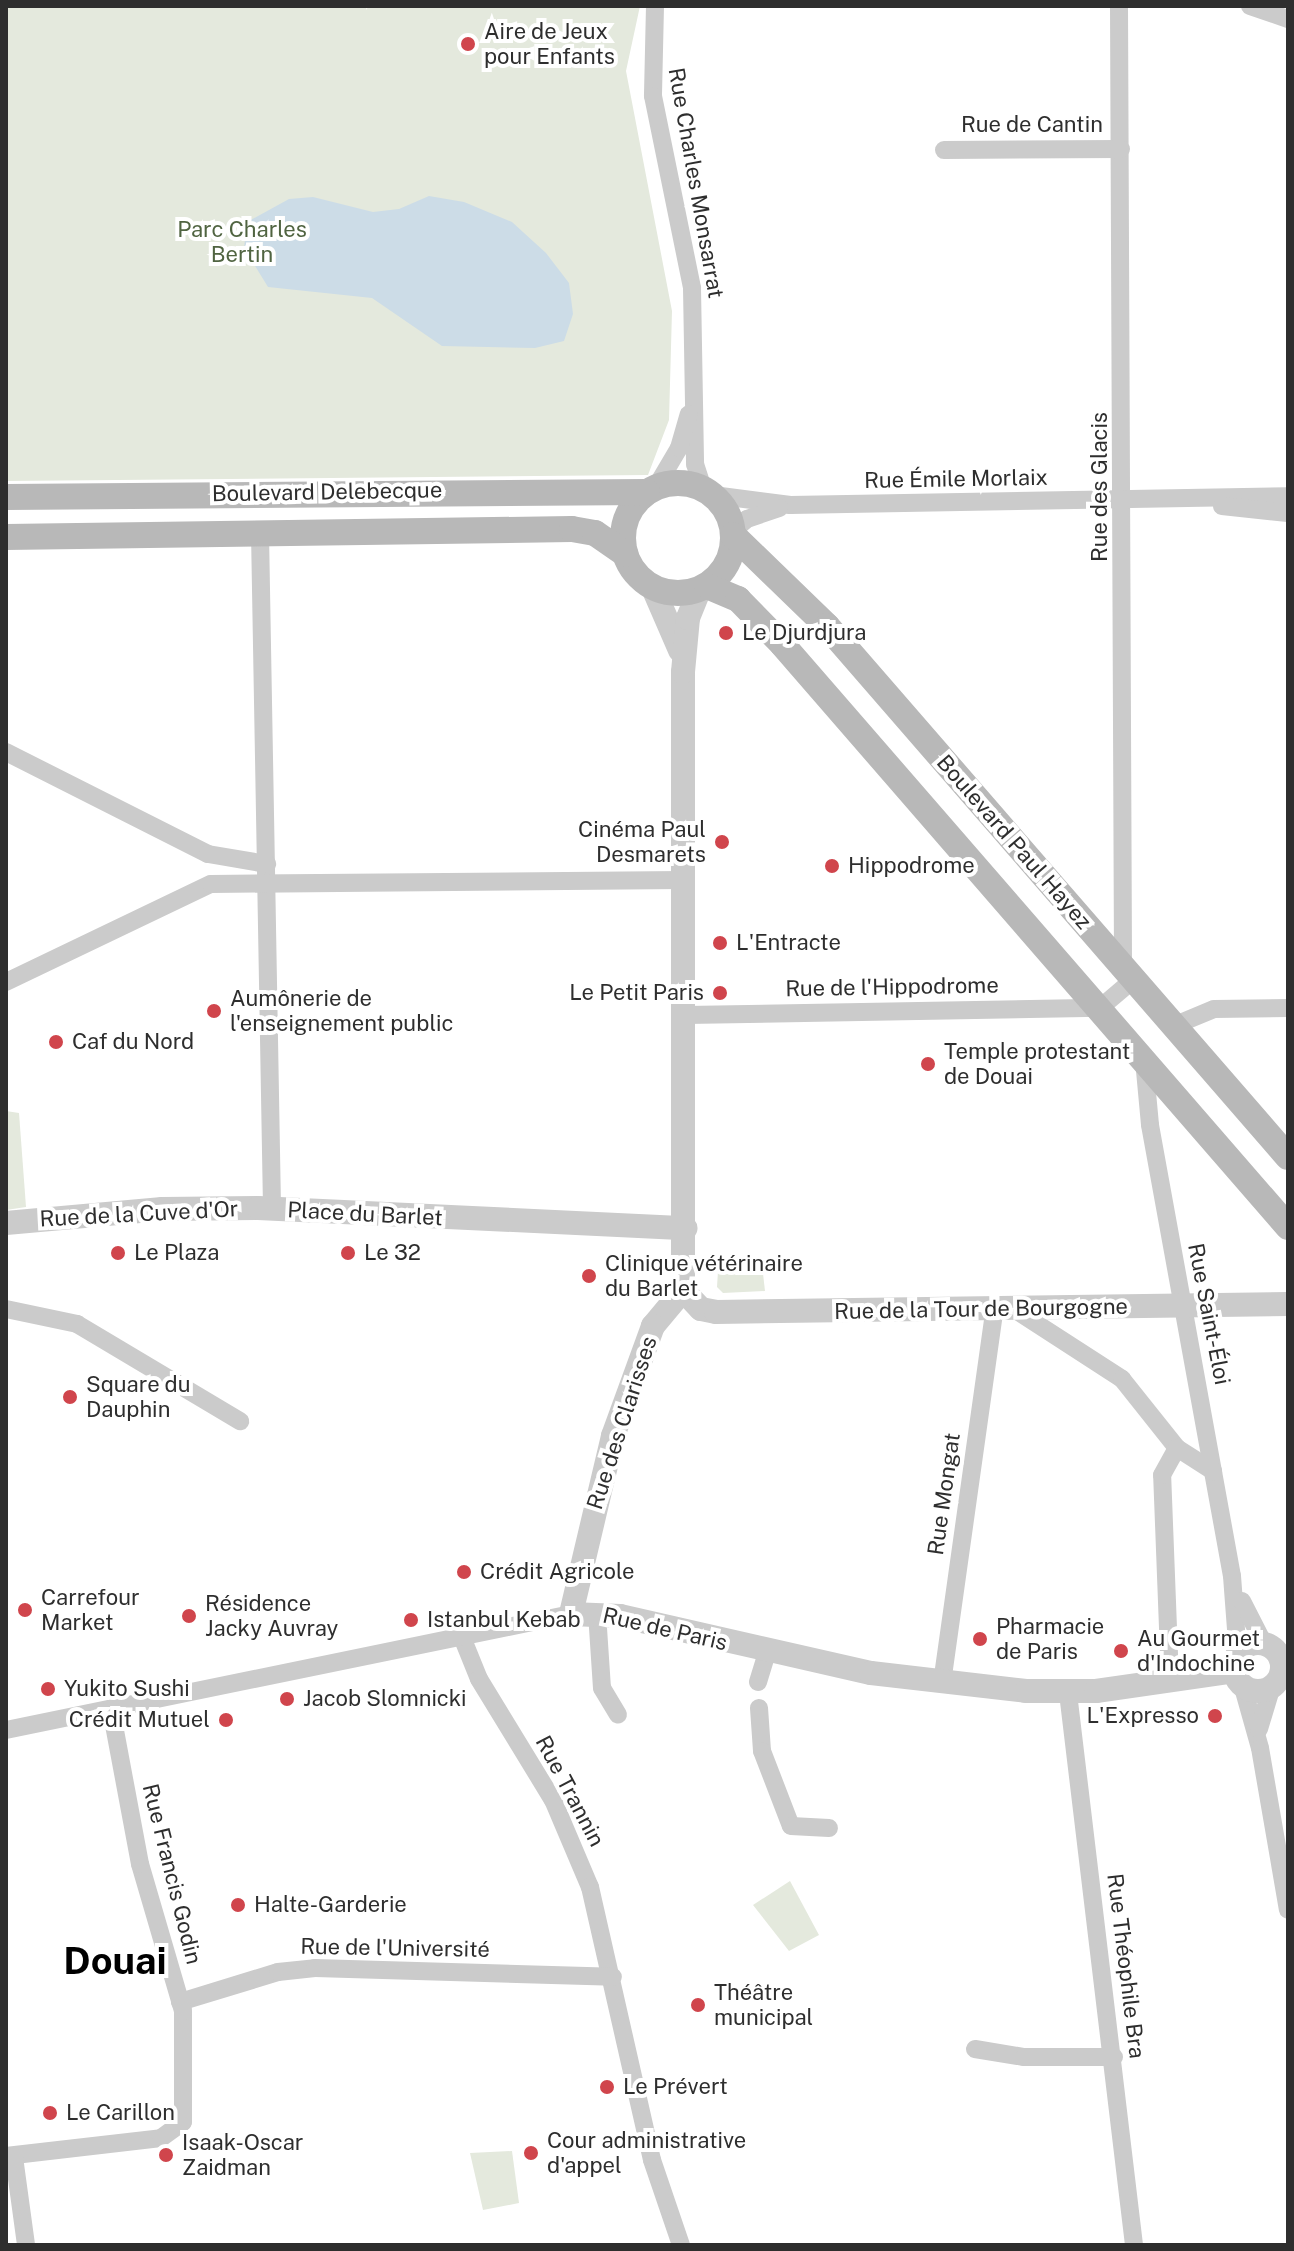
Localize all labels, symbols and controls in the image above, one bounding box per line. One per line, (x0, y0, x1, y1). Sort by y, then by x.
place label: Aire de Jeux pour Enfants (484, 18, 615, 70)
marker: Aire de Jeux pour Enfants (459, 35, 477, 53)
street label: Rue Charles Monsarrat (663, 66, 729, 300)
street label: Rue de Cantin (961, 112, 1103, 138)
park label: Parc Charles Bertin (177, 216, 307, 268)
street label: Rue des Glacis (1087, 412, 1113, 562)
street label: Rue Émile Morlaix (864, 464, 1048, 494)
street label: Boulevard Delebecque (212, 477, 442, 507)
place label: Le Djurdjura (742, 620, 867, 646)
marker: Le Djurdjura (717, 624, 735, 642)
street label: Boulevard Paul Hayez (931, 749, 1097, 935)
place label: Cinéma Paul Desmarets (578, 816, 706, 868)
marker: Cinéma Paul Desmarets (713, 833, 731, 851)
place label: Hippodrome (848, 853, 975, 879)
marker: Hippodrome (823, 857, 841, 875)
place label: L'Entracte (736, 930, 841, 956)
marker: L'Entracte (711, 934, 729, 952)
street label: Rue de l'Hippodrome (785, 972, 999, 1002)
place label: Le Petit Paris (569, 980, 704, 1006)
marker: Le Petit Paris (711, 984, 729, 1002)
place label: Aumônerie de l'enseignement public (230, 985, 453, 1036)
marker: Aumônerie de l'enseignement public (205, 1002, 223, 1020)
place label: Caf du Nord (72, 1029, 195, 1055)
marker: Caf du Nord (47, 1033, 65, 1051)
place label: Temple protestant de Douai (944, 1038, 1130, 1090)
marker: Temple protestant de Douai (919, 1055, 937, 1073)
street label: Rue de la Cuve d'Or (39, 1196, 239, 1232)
street label: Place du Barlet (287, 1197, 443, 1231)
place label: Le Plaza (134, 1240, 220, 1266)
place label: Le 32 (364, 1240, 421, 1266)
street label: Rue Saint-Éloi (1182, 1241, 1236, 1387)
marker: Le Plaza (109, 1244, 127, 1262)
marker: Le 32 (339, 1244, 357, 1262)
place label: Clinique vétérinaire du Barlet (605, 1250, 803, 1302)
marker: Clinique vétérinaire du Barlet (580, 1267, 598, 1285)
street label: Rue de la Tour de Bourgogne (833, 1293, 1129, 1325)
street label: Rue des Clarisses (581, 1333, 663, 1513)
place label: Square du Dauphin (86, 1371, 191, 1422)
marker: Square du Dauphin (61, 1388, 79, 1406)
street label: Rue Mongat (922, 1431, 966, 1557)
place label: Crédit Agricole (480, 1559, 635, 1585)
marker: Crédit Agricole (455, 1563, 473, 1581)
place label: Carrefour Market (41, 1584, 140, 1636)
place label: Résidence Jacky Auvray (205, 1590, 338, 1642)
marker: Carrefour Market (16, 1601, 34, 1619)
street label: Rue de Paris (600, 1602, 730, 1656)
marker: Résidence Jacky Auvray (180, 1607, 198, 1625)
place label: Istanbul Kebab (427, 1607, 581, 1633)
marker: Istanbul Kebab (402, 1611, 420, 1629)
place label: Pharmacie de Paris (996, 1613, 1104, 1664)
place label: Au Gourmet d'Indochine (1137, 1625, 1260, 1676)
marker: Pharmacie de Paris (971, 1630, 989, 1648)
marker: Au Gourmet d'Indochine (1112, 1642, 1130, 1660)
place label: Yukito Sushi (64, 1676, 190, 1702)
marker: Yukito Sushi (39, 1680, 57, 1698)
place label: Jacob Slomnicki (303, 1686, 467, 1712)
marker: Jacob Slomnicki (278, 1690, 296, 1708)
place label: L'Expresso (1086, 1703, 1199, 1729)
place label: Crédit Mutuel (69, 1707, 210, 1733)
marker: L'Expresso (1206, 1707, 1224, 1725)
marker: Crédit Mutuel (217, 1711, 235, 1729)
street label: Rue Trannin (530, 1731, 610, 1851)
street label: Rue Francis Godin (137, 1781, 207, 1967)
street label: Rue Théophile Bra (1102, 1872, 1150, 2060)
place label: Halte-Garderie (254, 1892, 407, 1918)
marker: Halte-Garderie (229, 1896, 247, 1914)
street label: Rue de l'Université (300, 1933, 490, 1963)
district label: Douai (63, 1938, 167, 1984)
place label: Théâtre municipal (714, 1979, 813, 2030)
marker: Théâtre municipal (689, 1996, 707, 2014)
place label: Le Prévert (623, 2074, 728, 2100)
marker: Le Prévert (598, 2078, 616, 2096)
place label: Le Carillon (66, 2100, 175, 2126)
marker: Le Carillon (41, 2104, 59, 2122)
place label: Cour administrative d'appel (547, 2127, 746, 2178)
place label: Isaak-Oscar Zaidman (182, 2129, 303, 2180)
marker: Cour administrative d'appel (522, 2144, 540, 2162)
marker: Isaak-Oscar Zaidman (157, 2146, 175, 2164)

